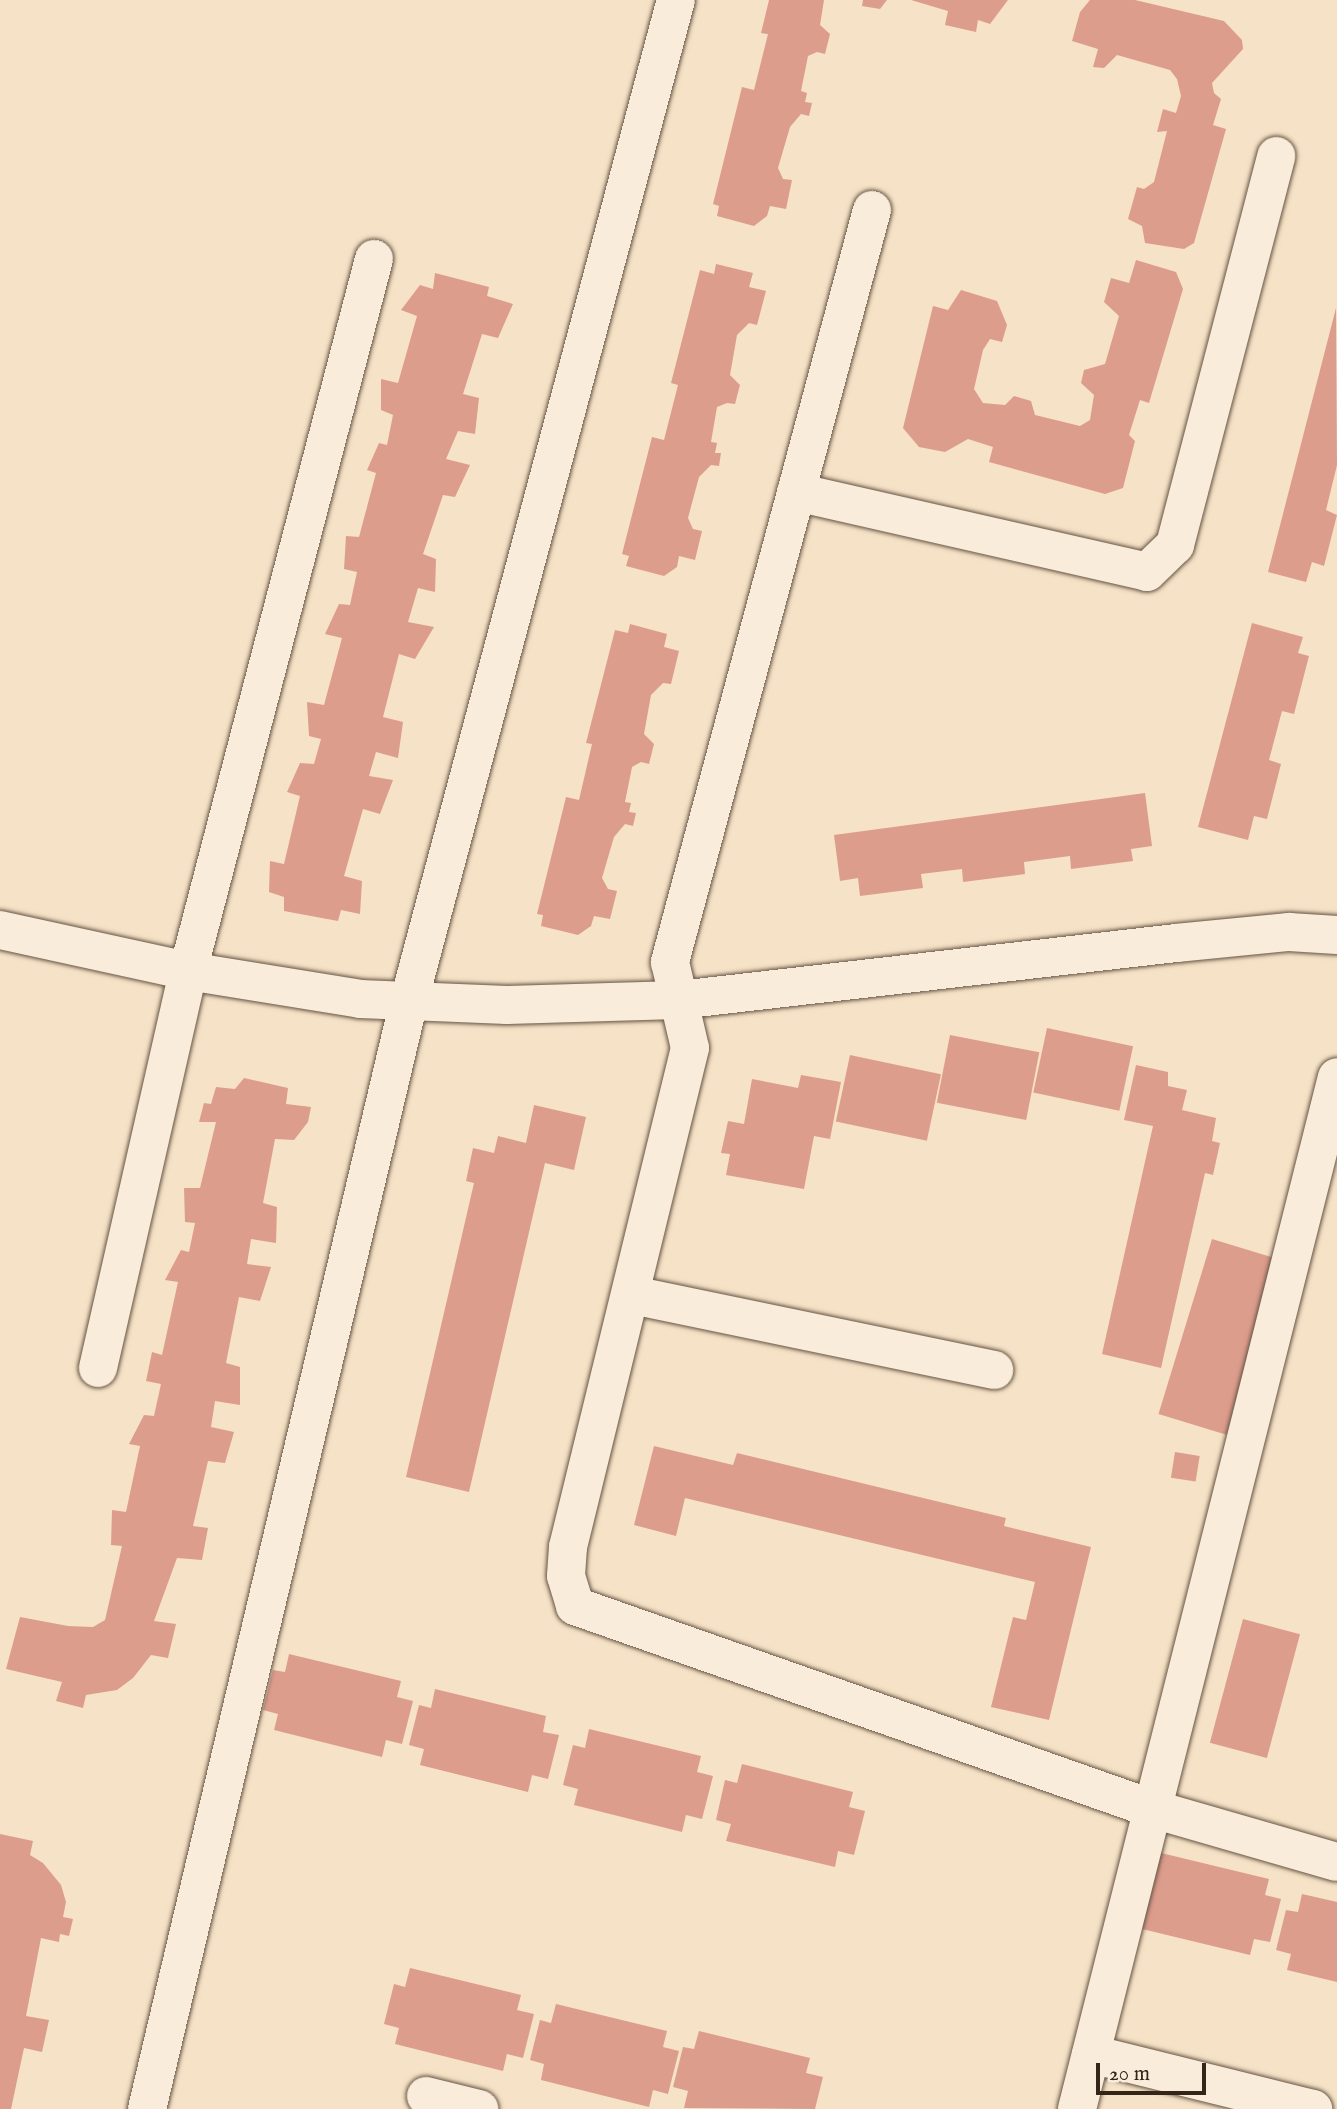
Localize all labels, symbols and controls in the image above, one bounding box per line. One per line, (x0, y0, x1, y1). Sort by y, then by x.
scale bar (1099, 2050, 1209, 2094)
text: 20 m (1109, 2061, 1150, 2088)

